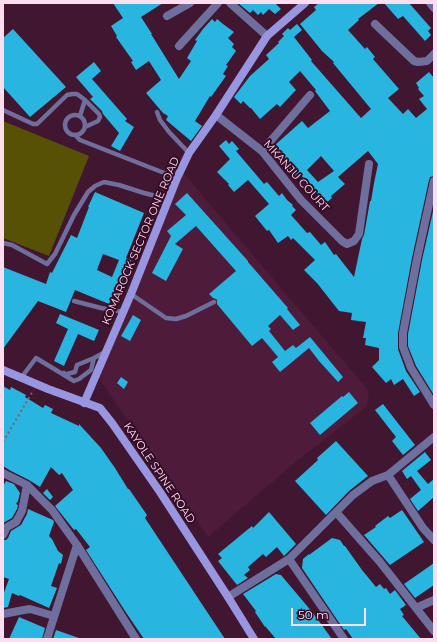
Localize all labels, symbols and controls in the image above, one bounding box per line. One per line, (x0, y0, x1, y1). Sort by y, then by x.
street label: MKANJU COURT (260, 138, 332, 214)
street label: KOMAROCK SECTOR ONE ROAD (100, 155, 182, 327)
street label: KAYOLE SPINE ROAD (120, 420, 198, 526)
scale bar (293, 600, 368, 626)
text: 50 m (298, 607, 329, 622)

